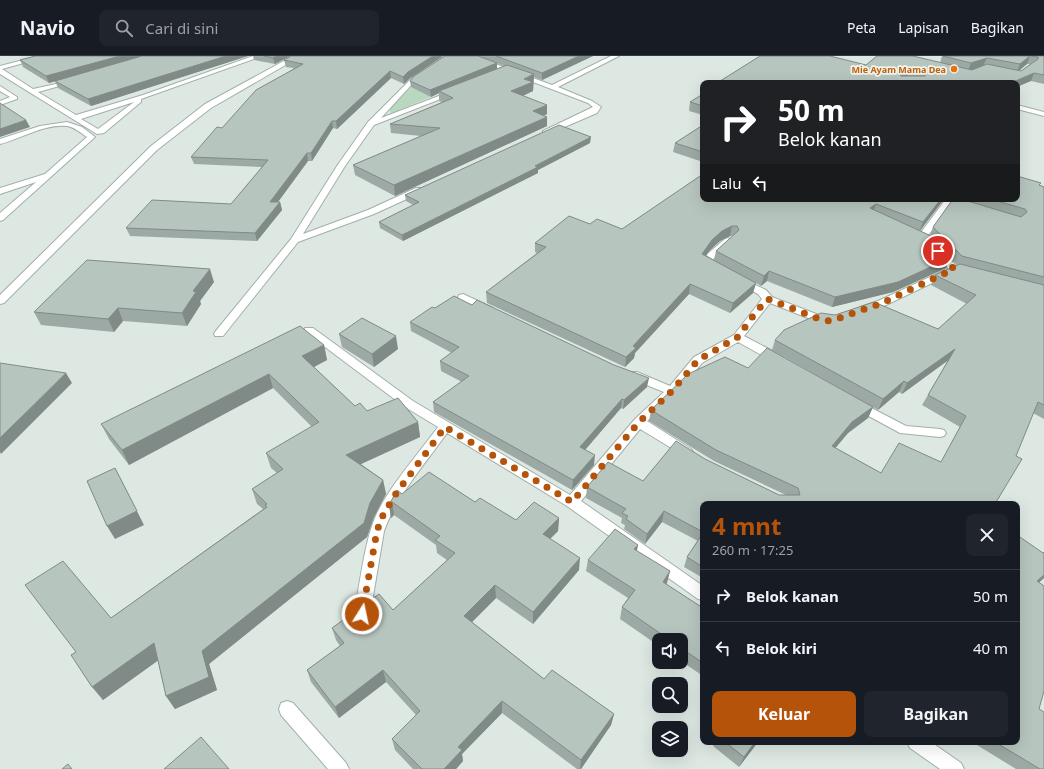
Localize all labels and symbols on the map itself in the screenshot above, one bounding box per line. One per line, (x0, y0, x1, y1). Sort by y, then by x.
place label: Mie Ayam Mama Dea (851, 63, 946, 76)
marker: Mie Ayam Mama Dea (949, 64, 959, 74)
pin (921, 234, 955, 268)
position arrow (341, 593, 383, 635)

